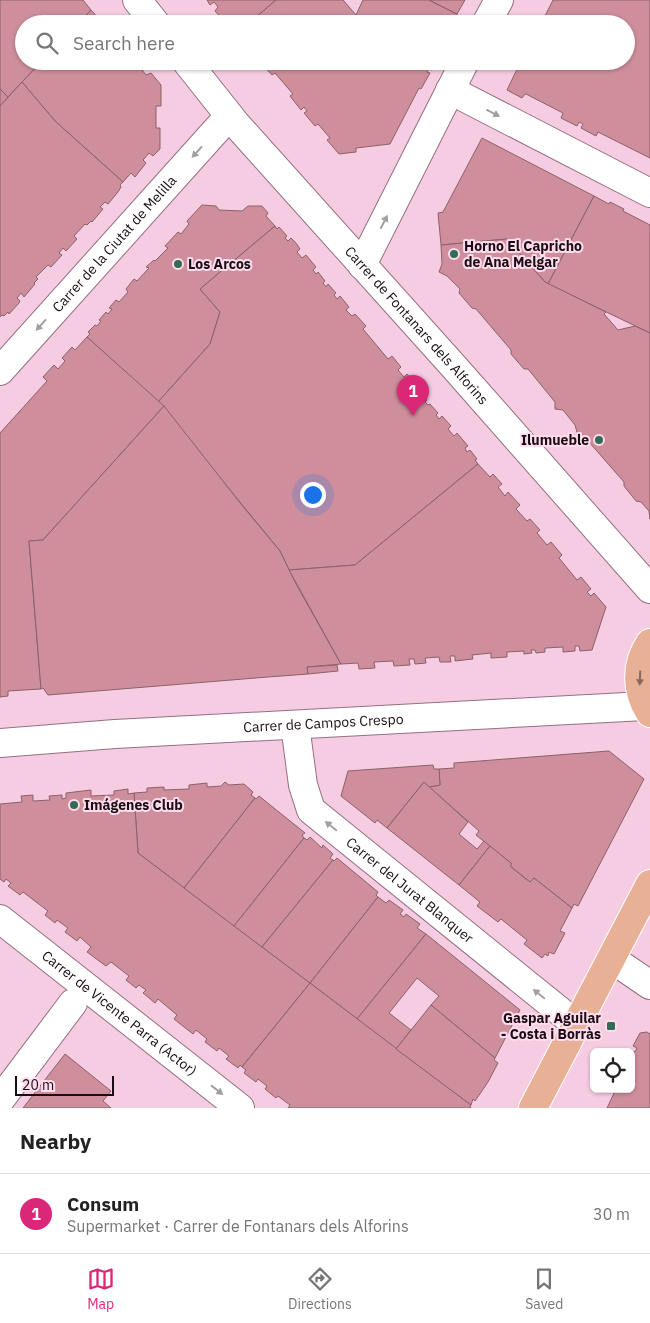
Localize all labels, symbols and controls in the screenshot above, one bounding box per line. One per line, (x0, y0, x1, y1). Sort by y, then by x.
search box (15, 15, 635, 70)
icon: search (33, 29, 61, 57)
text: Search here (73, 31, 175, 55)
one-way arrow (486, 109, 500, 117)
one-way arrow (191, 145, 202, 158)
street label: Carrer de la Ciutat de Melilla (48, 171, 181, 316)
one-way arrow (380, 214, 388, 229)
place label: Horno El Capricho de Ana Melgar (464, 237, 582, 271)
street label: Carrer de Fontanars dels Alforins (341, 243, 492, 408)
marker: Horno El Capricho de Ana Melgar (448, 248, 460, 260)
place label: Los Arcos (188, 255, 251, 273)
marker: Los Arcos (172, 258, 184, 270)
one-way arrow (36, 318, 47, 331)
pin: 1 (397, 375, 429, 416)
place label: Ilumueble (521, 431, 589, 449)
marker: Ilumueble (593, 434, 605, 446)
your location (300, 482, 326, 508)
one-way arrow (635, 671, 643, 687)
street label: Carrer de Campos Crespo (243, 710, 404, 736)
place label: Imágenes Club (84, 796, 183, 814)
marker: Imágenes Club (68, 799, 80, 811)
one-way arrow (325, 820, 338, 831)
street label: Carrer del Jurat Blanquer (343, 833, 477, 947)
street label: Carrer de Vicente Parra (Actor) (38, 946, 201, 1080)
one-way arrow (533, 988, 546, 999)
place label: Gaspar Aguilar - Costa i Borràs (501, 1009, 601, 1043)
marker: Gaspar Aguilar - Costa i Borràs (605, 1020, 617, 1032)
map controls (590, 1048, 635, 1093)
button: locate (590, 1048, 635, 1093)
scale bar (15, 1073, 114, 1096)
text: 20 m (22, 1076, 54, 1094)
one-way arrow (210, 1084, 223, 1095)
text: Nearby (20, 1127, 91, 1155)
text: Consum (67, 1192, 139, 1216)
text: 1 (31, 1204, 41, 1224)
text: 30 m (593, 1204, 630, 1224)
text: Supermarket · Carrer de Fontanars dels Alforins (67, 1216, 409, 1236)
tab: Map (87, 1265, 115, 1313)
tab: Directions (288, 1265, 352, 1313)
tab: Saved (525, 1265, 563, 1313)

